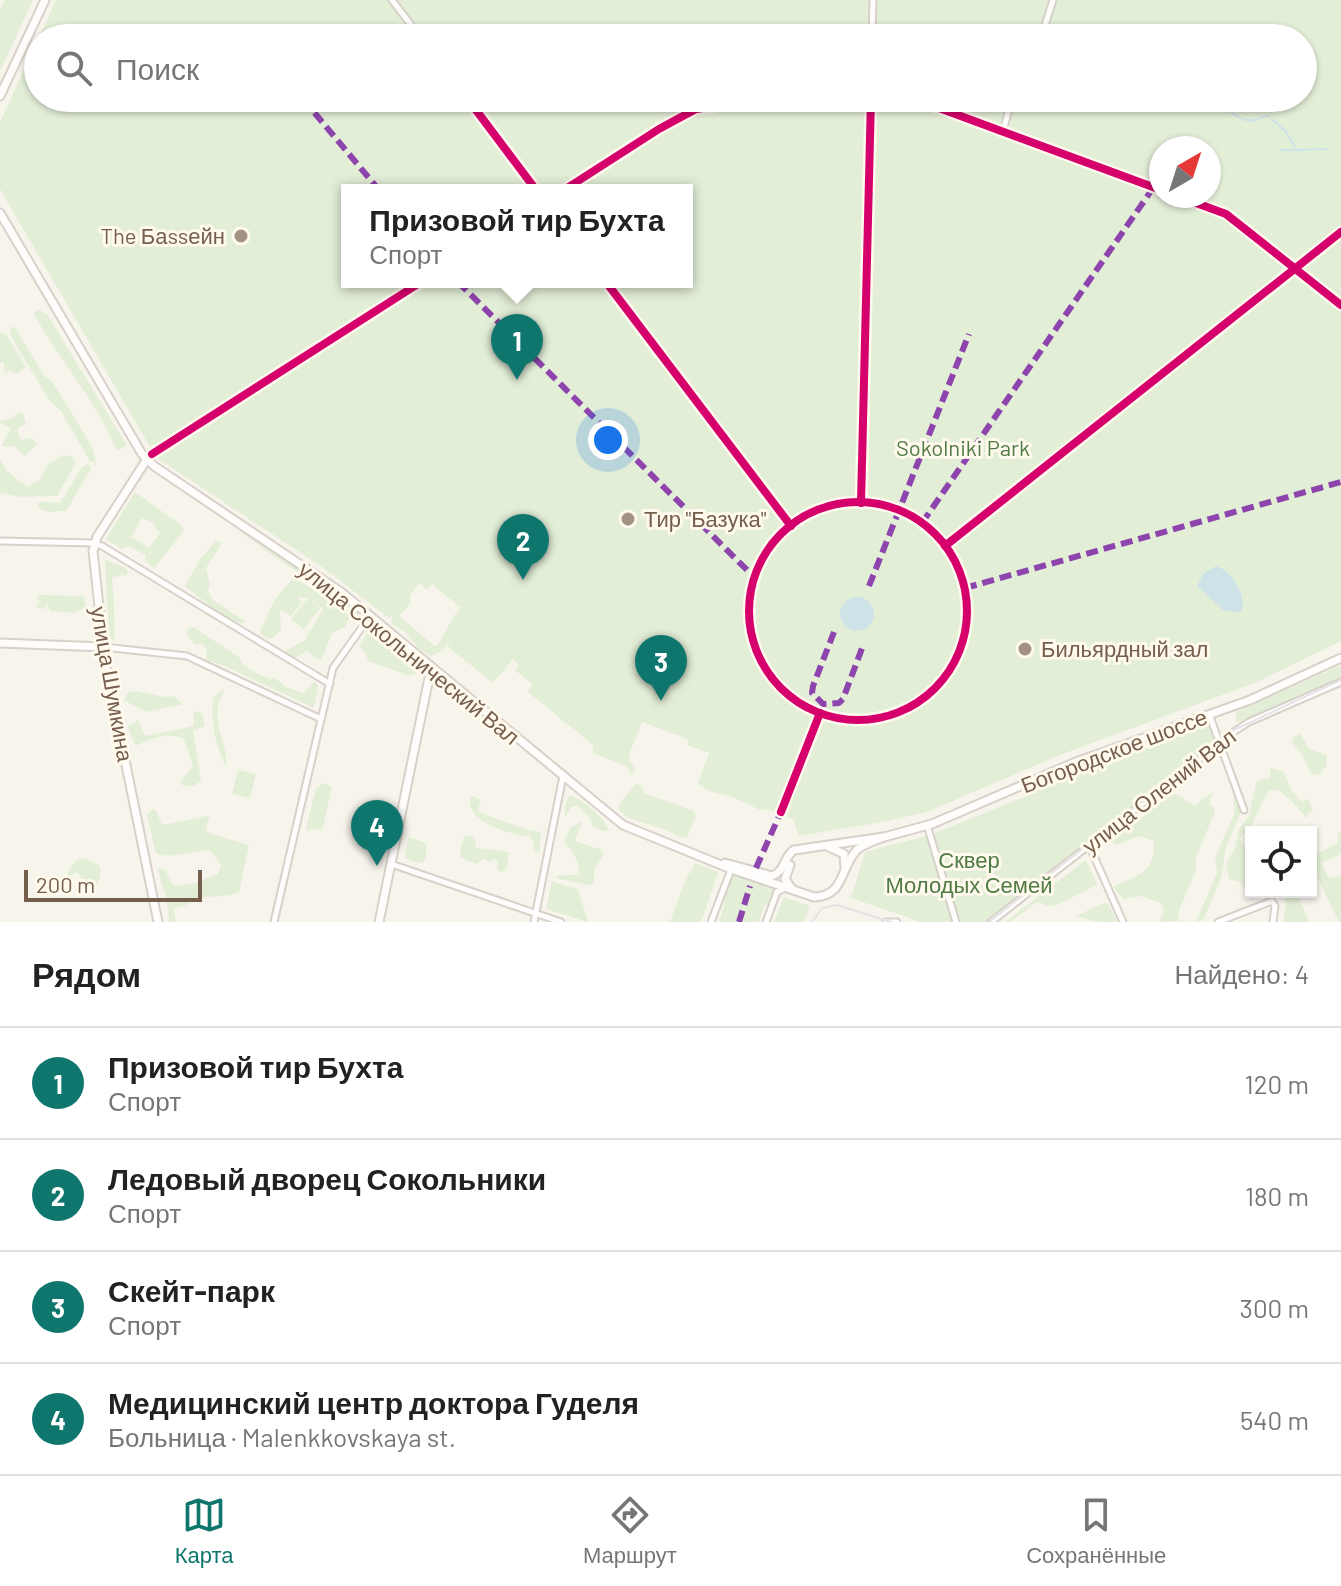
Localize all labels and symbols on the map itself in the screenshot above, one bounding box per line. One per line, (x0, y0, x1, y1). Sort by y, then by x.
north arrow (1149, 136, 1221, 208)
place label: The Баssейн (100, 222, 225, 248)
marker: The Баssейн (232, 227, 250, 245)
pin: 1 (491, 314, 543, 380)
your location (588, 420, 628, 460)
park label: Sokolniki Park (896, 434, 1030, 460)
place label: Тир "Базука" (644, 505, 767, 532)
marker: Тир "Базука" (619, 510, 637, 528)
pin: 2 (497, 514, 549, 580)
street label: улица Сокольнический Вал (293, 555, 525, 750)
street label: улица Шумкина (86, 604, 140, 764)
pin: 3 (635, 635, 687, 701)
place label: Бильярдный зал (1041, 635, 1208, 662)
marker: Бильярдный зал (1016, 640, 1034, 658)
street label: Богородское шоссе (1017, 703, 1211, 798)
street label: улица Олений Вал (1076, 722, 1241, 859)
pin: 4 (351, 800, 403, 866)
park label: Сквер Молодых Семей (886, 846, 1052, 898)
scale bar (24, 866, 202, 902)

